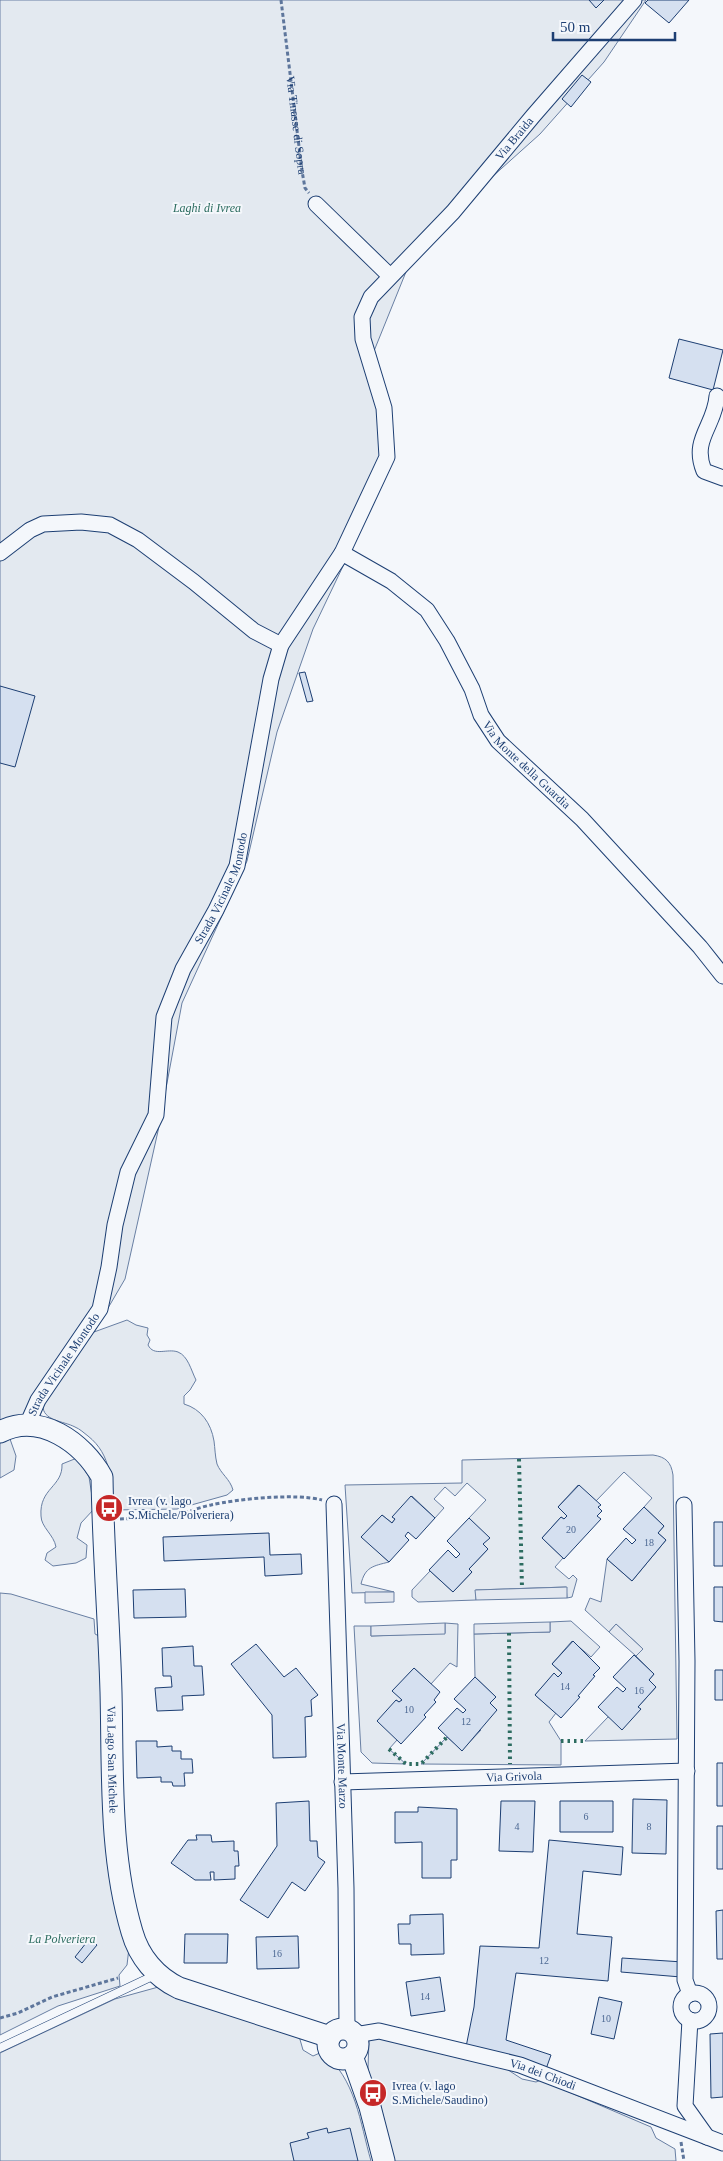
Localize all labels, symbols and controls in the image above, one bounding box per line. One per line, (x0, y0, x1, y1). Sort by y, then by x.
scale bar (553, 10, 676, 42)
text: 50 m (560, 19, 591, 35)
street label: Via Tinasse di Sopra (283, 75, 310, 176)
street label: Via Braida (492, 114, 537, 163)
park label: Laghi di Ivrea (172, 201, 241, 215)
street label: Via Monte della Guardia (480, 718, 574, 812)
street label: Strada Vicinale Montodo (192, 831, 250, 946)
street label: Strada Vicinale Montodo (25, 1310, 102, 1418)
bus stop icon: Ivrea (v. lago S.Michele/Polveriera) (94, 1493, 124, 1523)
place label: Ivrea (v. lago S.Michele/Polveriera) (128, 1494, 234, 1522)
house number: 20 (566, 1524, 576, 1535)
house number: 18 (644, 1537, 654, 1548)
house number: 14 (560, 1681, 570, 1692)
house number: 16 (634, 1685, 644, 1696)
house number: 10 (404, 1704, 414, 1715)
street label: Via Lago San Michele (104, 1706, 121, 1814)
house number: 12 (461, 1716, 471, 1727)
street label: Via Monte Marzo (334, 1723, 351, 1809)
street label: Via Grivola (486, 1769, 543, 1784)
house number: 6 (584, 1811, 589, 1822)
house number: 4 (515, 1821, 520, 1832)
house number: 8 (647, 1821, 652, 1832)
park label: La Polveriera (28, 1932, 96, 1946)
house number: 16 (272, 1948, 282, 1959)
house number: 12 (539, 1955, 549, 1966)
house number: 14 (420, 1991, 430, 2002)
house number: 10 (601, 2013, 611, 2024)
street label: Via dei Chiodi (508, 2056, 579, 2093)
bus stop icon: Ivrea (v. lago S.Michele/Saudino) (358, 2078, 388, 2108)
place label: Ivrea (v. lago S.Michele/Saudino) (392, 2079, 488, 2107)

